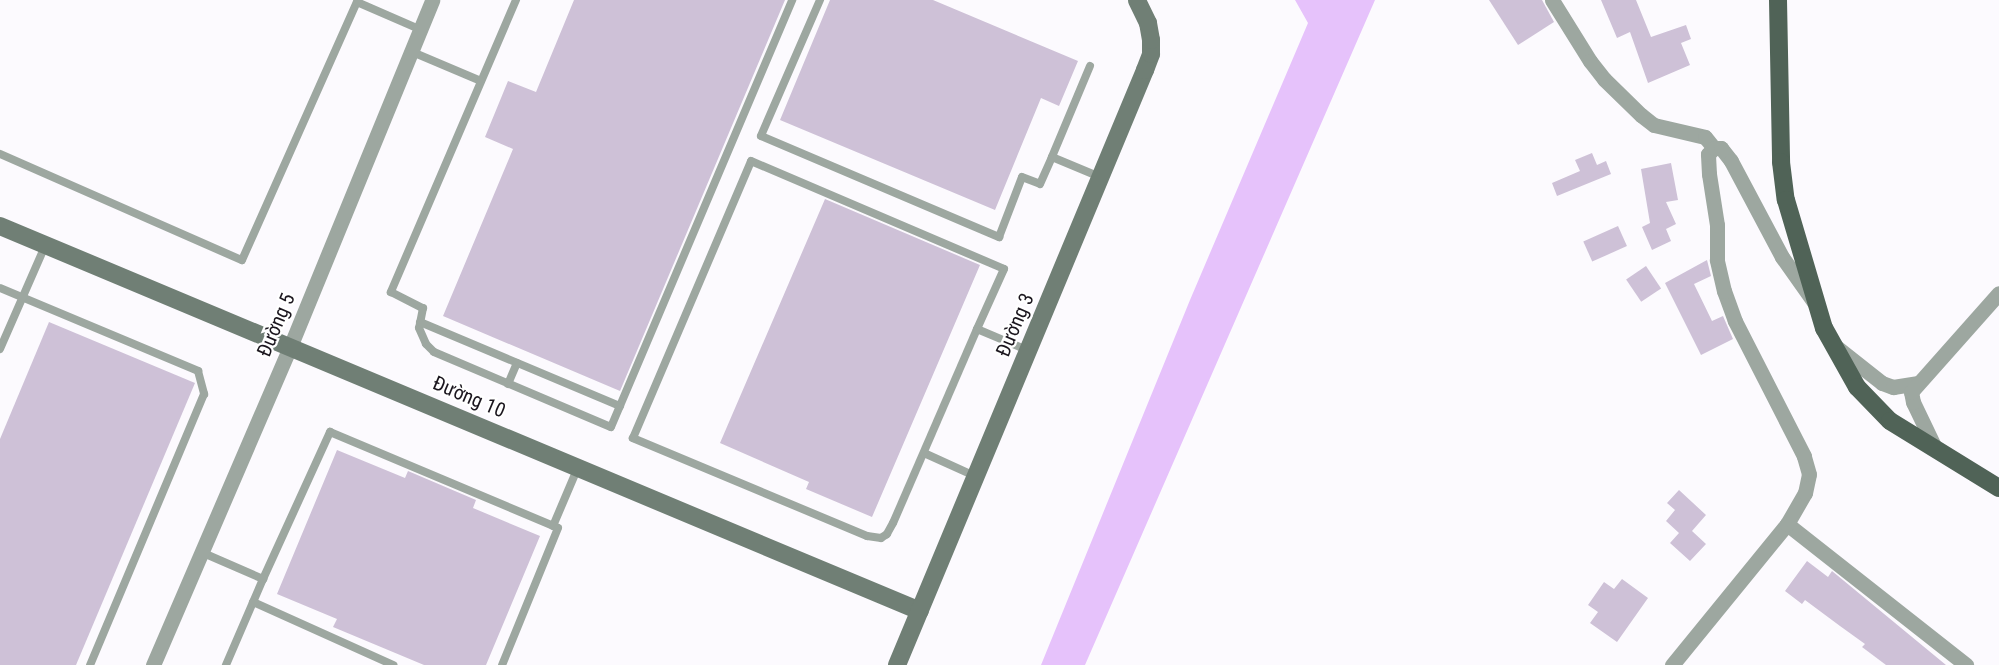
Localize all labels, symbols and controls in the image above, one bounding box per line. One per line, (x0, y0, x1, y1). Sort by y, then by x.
street label: Đường 5 (252, 290, 300, 360)
street label: Đường 3 (991, 290, 1039, 360)
street label: Đường 10 (429, 371, 509, 423)

